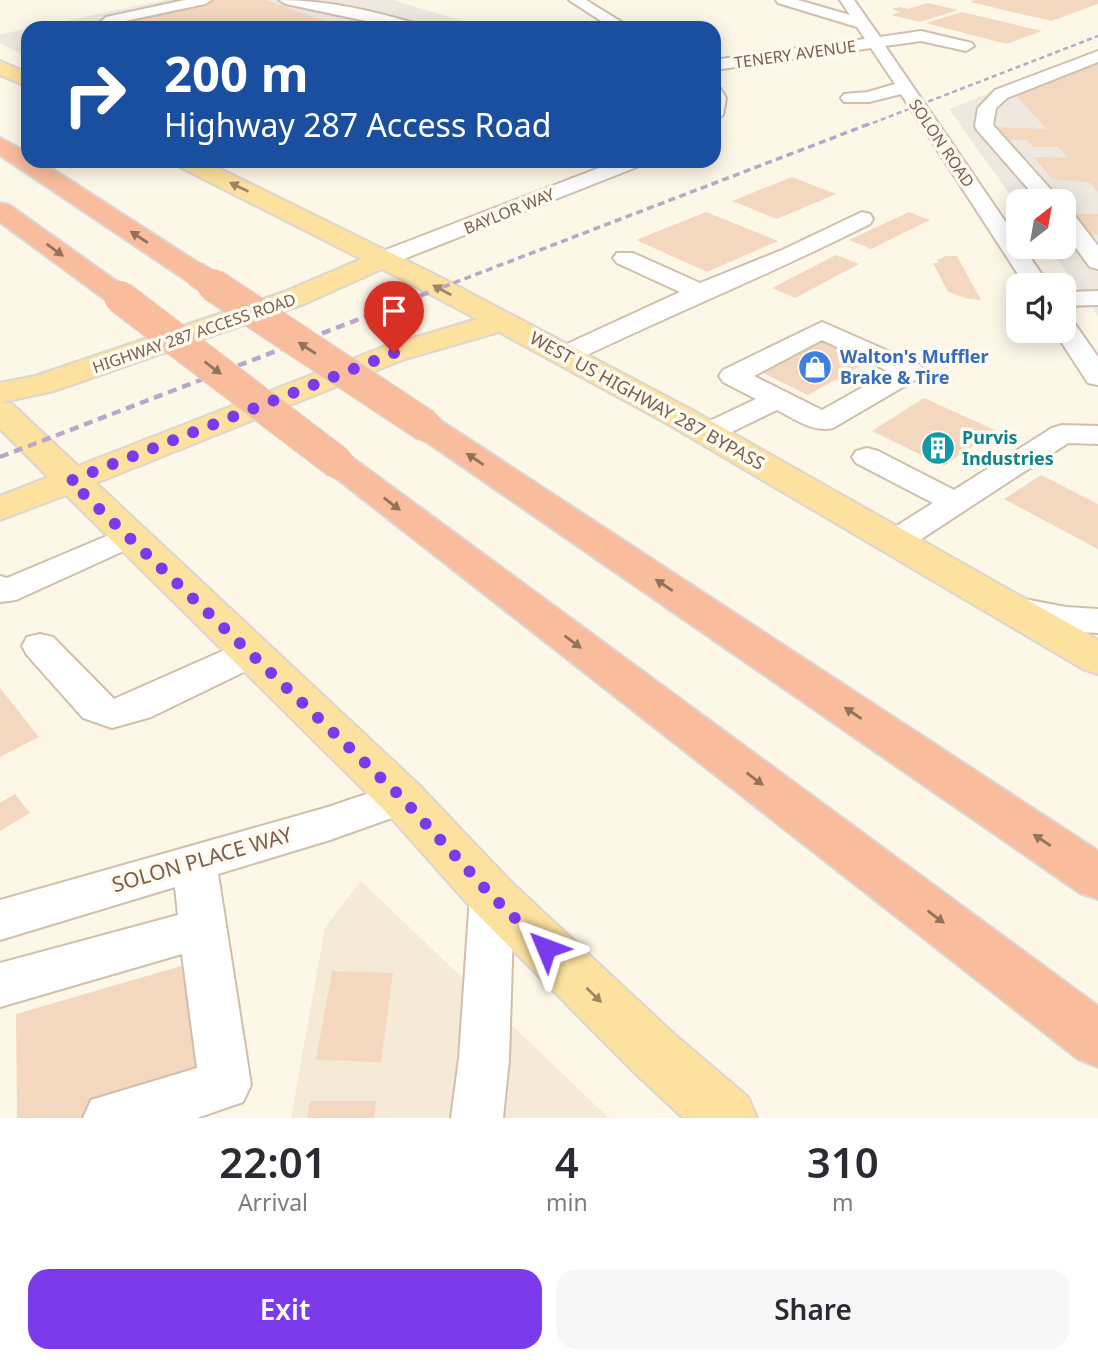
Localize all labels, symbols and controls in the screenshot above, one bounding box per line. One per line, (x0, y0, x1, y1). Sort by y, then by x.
street label: TENERY AVENUE (733, 35, 857, 73)
text: 200 m (164, 40, 309, 106)
icon: right (49, 49, 140, 140)
street label: SOLON ROAD (904, 94, 980, 192)
text: Highway 287 Access Road (164, 103, 552, 146)
one-way arrow (229, 182, 249, 193)
street label: BAYLOR WAY (460, 182, 558, 239)
north arrow (1006, 189, 1076, 259)
map controls (1006, 189, 1076, 343)
one-way arrow (129, 230, 149, 243)
one-way arrow (46, 243, 64, 257)
button: sound (1006, 273, 1076, 343)
pin (364, 281, 424, 353)
one-way arrow (432, 284, 452, 296)
street label: HIGHWAY 287 ACCESS ROAD (89, 288, 299, 378)
icon: arrive (375, 292, 413, 330)
street label: WEST US HIGHWAY 287 BYPASS (526, 325, 769, 475)
one-way arrow (298, 342, 317, 355)
place label: Walton's Muffler Brake & Tire (840, 344, 989, 389)
shop icon: Walton's Muffler Brake & Tire (796, 348, 834, 386)
one-way arrow (204, 361, 222, 375)
place label: Purvis Industries (962, 425, 1054, 470)
building icon: Purvis Industries (919, 429, 957, 467)
one-way arrow (466, 452, 484, 466)
one-way arrow (383, 497, 401, 511)
one-way arrow (655, 579, 674, 592)
one-way arrow (564, 634, 582, 649)
one-way arrow (844, 706, 862, 720)
one-way arrow (745, 772, 763, 787)
street label: SOLON PLACE WAY (108, 820, 295, 898)
one-way arrow (1032, 834, 1051, 847)
one-way arrow (926, 910, 945, 924)
position arrow (509, 911, 583, 985)
one-way arrow (585, 986, 602, 1002)
text: 22:01 (219, 1133, 327, 1190)
text: 4 (555, 1133, 579, 1190)
text: 310 (807, 1133, 879, 1190)
text: Arrival (238, 1186, 308, 1218)
text: min (546, 1186, 588, 1218)
text: m (832, 1186, 854, 1218)
button: Exit (28, 1269, 542, 1349)
button: Share (556, 1269, 1070, 1349)

